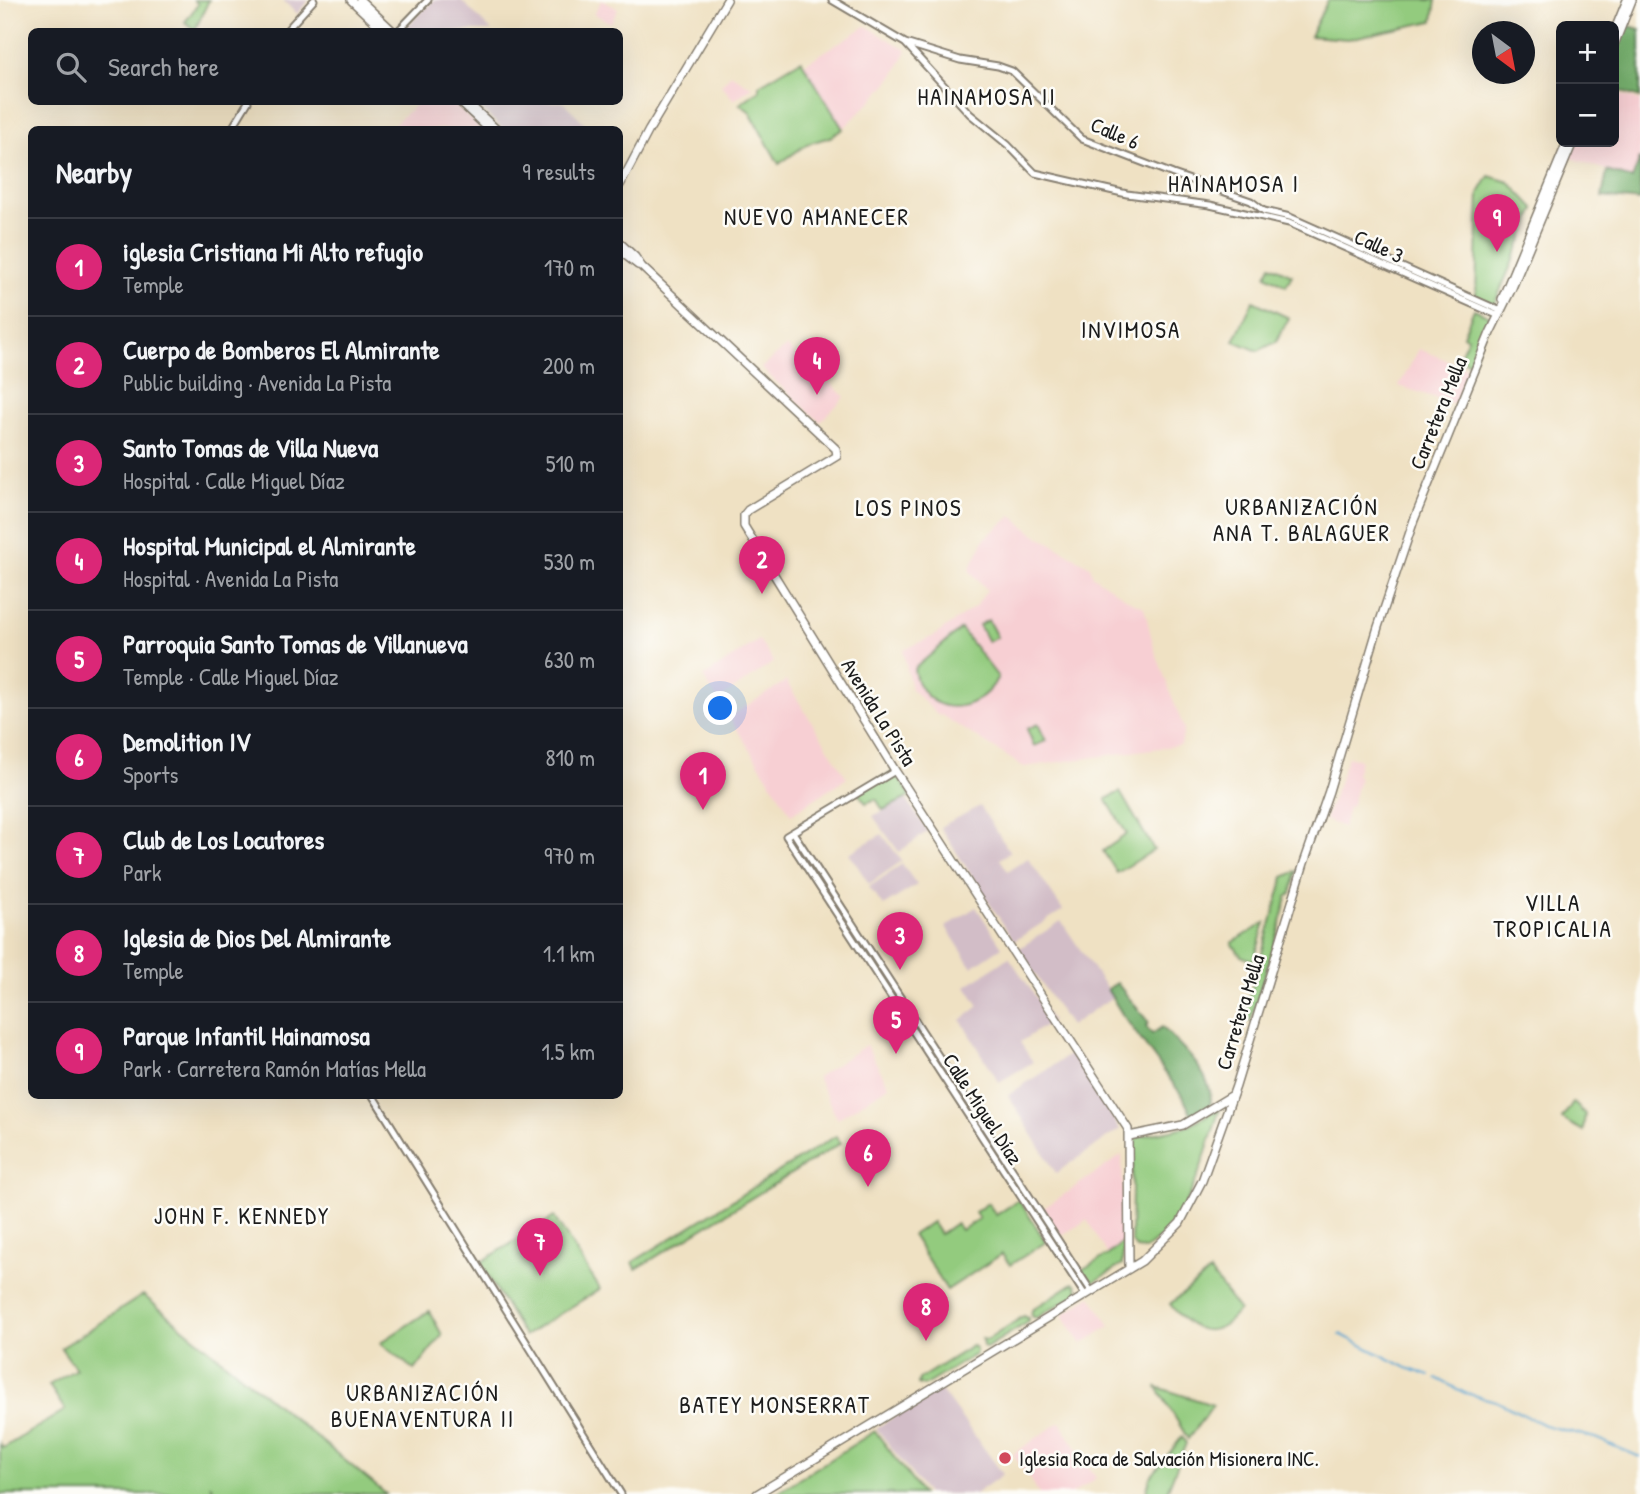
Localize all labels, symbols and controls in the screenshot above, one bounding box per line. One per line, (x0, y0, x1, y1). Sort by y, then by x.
north arrow (1472, 21, 1535, 84)
map controls (1556, 21, 1619, 147)
button: + (1556, 21, 1619, 84)
search box (28, 28, 623, 105)
icon: search (52, 48, 90, 86)
text: Search here (108, 49, 219, 84)
district label: HAINAMOSA II (917, 81, 1057, 112)
button: − (1556, 84, 1619, 147)
street label: Calle 6 (1086, 110, 1144, 156)
text: Nearby (56, 152, 132, 192)
text: 9 results (522, 156, 595, 187)
district label: HAINAMOSA I (1168, 168, 1300, 199)
pin: 9 (1474, 194, 1520, 252)
district label: NUEVO AMANECER (724, 201, 910, 232)
street label: Calle 3 (1350, 222, 1408, 270)
text: iglesia Cristiana Mi Alto refugio (123, 234, 423, 269)
text: 1 (75, 252, 83, 283)
text: 170 m (544, 252, 595, 283)
text: Temple (123, 269, 184, 300)
district label: INVIMOSA (1081, 314, 1181, 345)
text: Cuerpo de Bomberos El Almirante (123, 332, 440, 367)
pin: 4 (794, 337, 840, 395)
text: 2 (74, 350, 84, 381)
text: 200 m (543, 350, 595, 381)
street label: Carretera Mella (1402, 352, 1474, 474)
text: Public building · Avenida La Pista (123, 367, 391, 398)
text: Santo Tomas de Villa Nueva (123, 430, 378, 465)
text: 3 (74, 448, 84, 479)
text: 510 m (546, 448, 595, 479)
text: Hospital · Calle Miguel Díaz (123, 465, 345, 496)
district label: URBANIZACIÓN ANA T. BALAGUER (1213, 491, 1391, 548)
district label: LOS PINOS (855, 492, 963, 523)
text: Hospital Municipal el Almirante (123, 528, 416, 563)
pin: 2 (739, 536, 785, 594)
text: 4 (75, 546, 83, 577)
text: 530 m (544, 546, 595, 577)
text: Hospital · Avenida La Pista (123, 563, 338, 594)
text: Parroquia Santo Tomas de Villanueva (123, 626, 468, 661)
text: 5 (74, 644, 84, 675)
text: 630 m (544, 644, 595, 675)
street label: Avenida La Pista (834, 653, 924, 771)
text: Temple · Calle Miguel Díaz (123, 661, 339, 692)
your location (703, 691, 737, 725)
text: Demolition IV (123, 724, 250, 759)
text: 6 (74, 742, 84, 773)
text: 810 m (545, 742, 595, 773)
pin: 1 (680, 752, 726, 810)
text: Sports (123, 759, 178, 790)
text: Club de Los Locutores (123, 822, 324, 857)
text: 7 (73, 840, 85, 871)
text: 970 m (544, 840, 595, 871)
text: Park (123, 857, 161, 888)
district label: VILLA TROPICALIA (1493, 887, 1613, 944)
pin: 3 (877, 912, 923, 970)
text: Iglesia de Dios Del Almirante (123, 920, 391, 955)
text: 8 (74, 938, 84, 969)
text: 1.1 km (543, 938, 595, 969)
street label: Carretera Mella (1209, 951, 1271, 1073)
text: Temple (123, 955, 184, 986)
pin: 5 (873, 996, 919, 1054)
text: Parque Infantil Hainamosa (123, 1018, 370, 1053)
text: 9 (75, 1036, 83, 1067)
text: 1.5 km (542, 1036, 595, 1067)
street label: Calle Miguel Díaz (936, 1048, 1030, 1170)
text: Park · Carretera Ramón Matías Mella (123, 1053, 426, 1084)
pin: 6 (845, 1129, 891, 1187)
district label: JOHN F. KENNEDY (154, 1200, 330, 1231)
pin: 7 (517, 1218, 563, 1276)
pin: 8 (903, 1283, 949, 1341)
district label: URBANIZACIÓN BUENAVENTURA II (331, 1377, 515, 1434)
district label: BATEY MONSERRAT (679, 1389, 871, 1420)
place label: Iglesia Roca de Salvación Misionera INC. (1019, 1444, 1319, 1473)
marker: Iglesia Roca de Salvación Misionera INC. (997, 1450, 1013, 1466)

